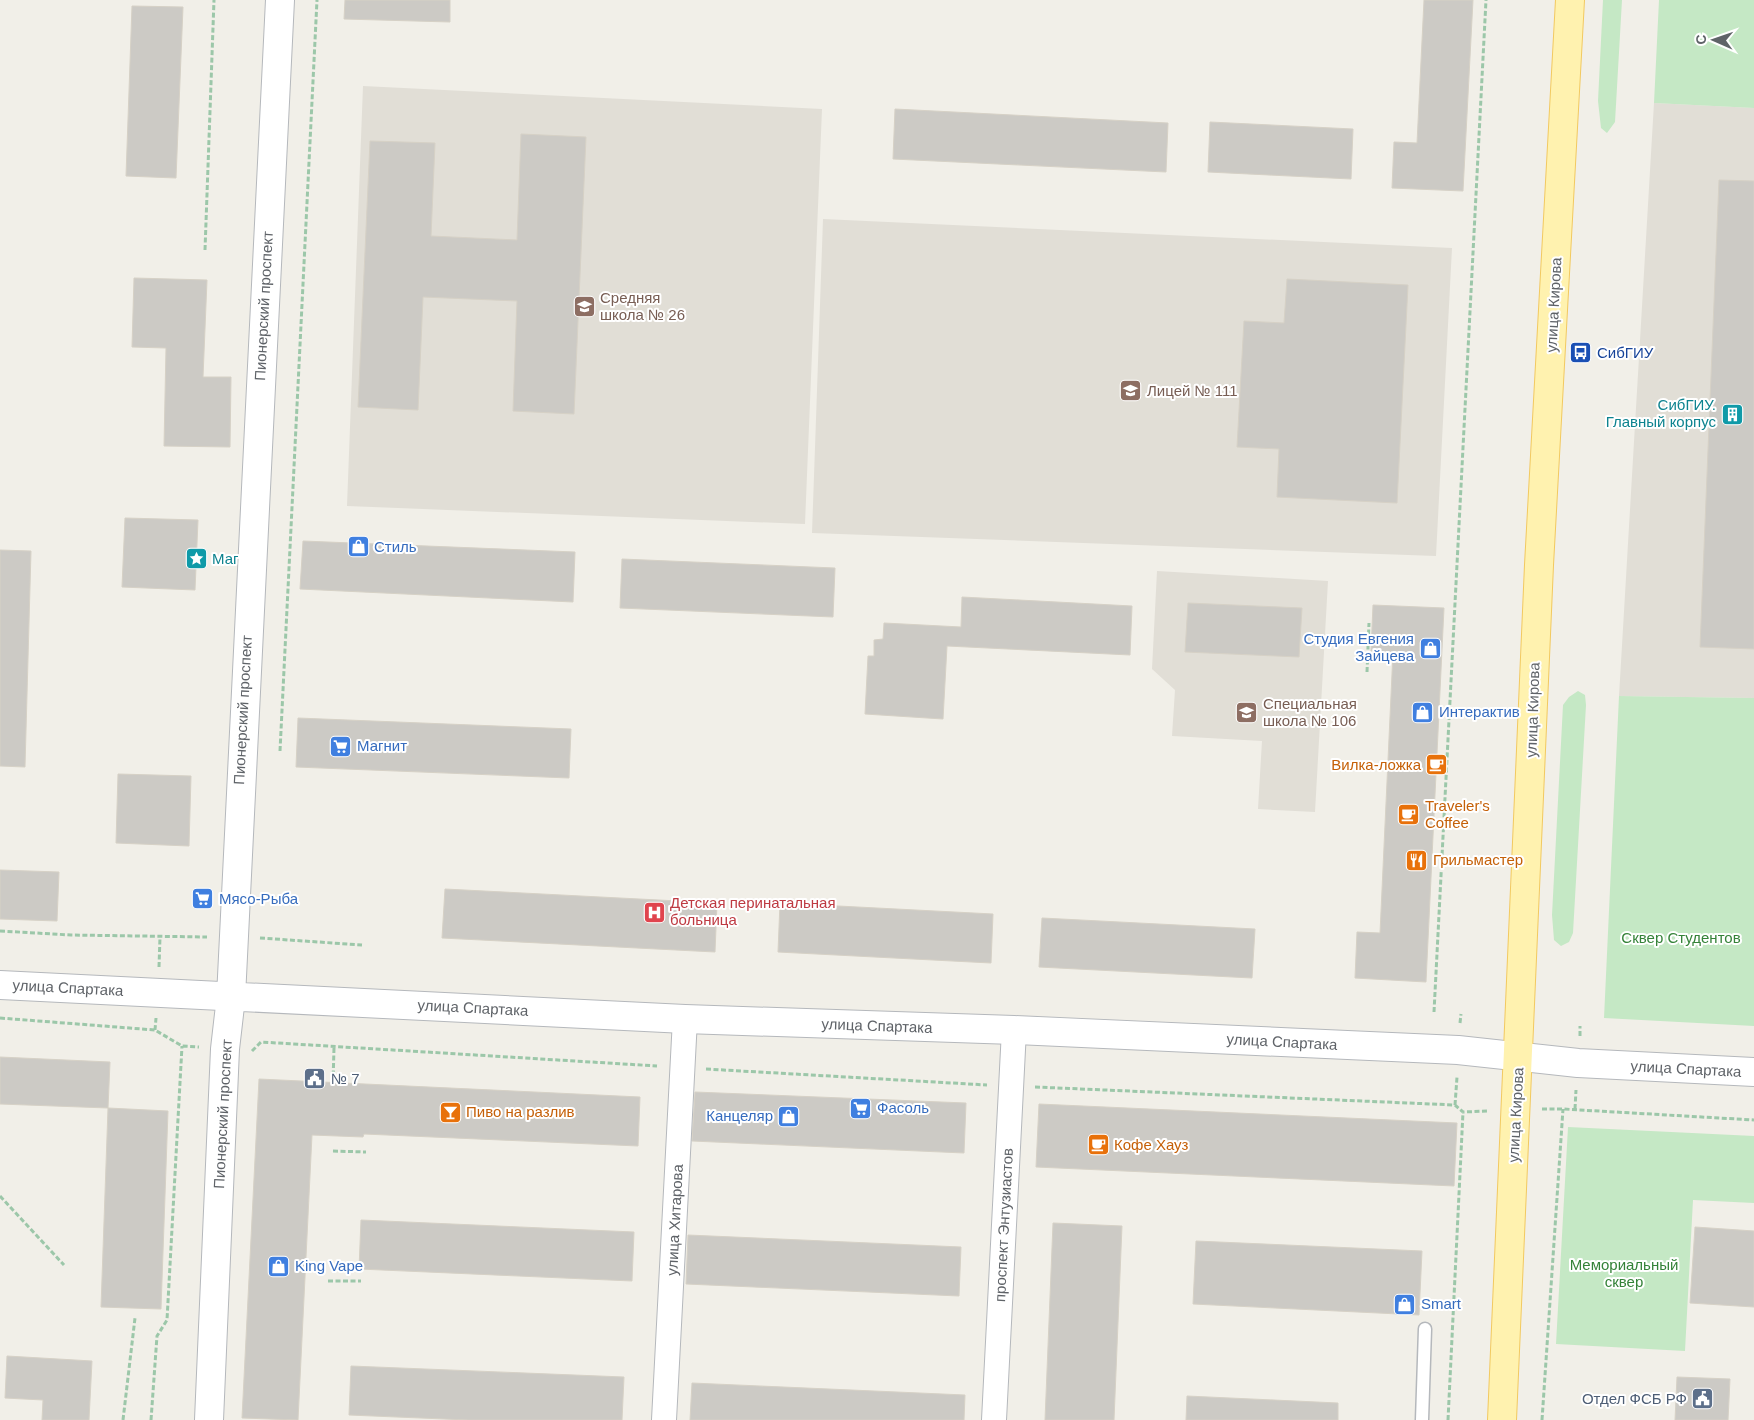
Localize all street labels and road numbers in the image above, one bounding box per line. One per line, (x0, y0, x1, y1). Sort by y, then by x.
street label: Пионерский проспект (251, 231, 276, 381)
street label: улица Кирова (1543, 256, 1565, 353)
street label: Пионерский проспект (230, 635, 255, 785)
street label: улица Кирова (1522, 661, 1543, 758)
street label: улица Спартака (12, 976, 125, 999)
street label: улица Спартака (417, 996, 530, 1019)
street label: улица Спартака (821, 1015, 933, 1036)
street label: улица Спартака (1226, 1030, 1339, 1053)
street label: Пионерский проспект (210, 1039, 235, 1189)
street label: улица Спартака (1630, 1057, 1743, 1080)
street label: улица Кирова (1505, 1066, 1527, 1163)
street label: проспект Энтузиастов (991, 1147, 1016, 1302)
street label: улица Хитарова (663, 1163, 686, 1276)

